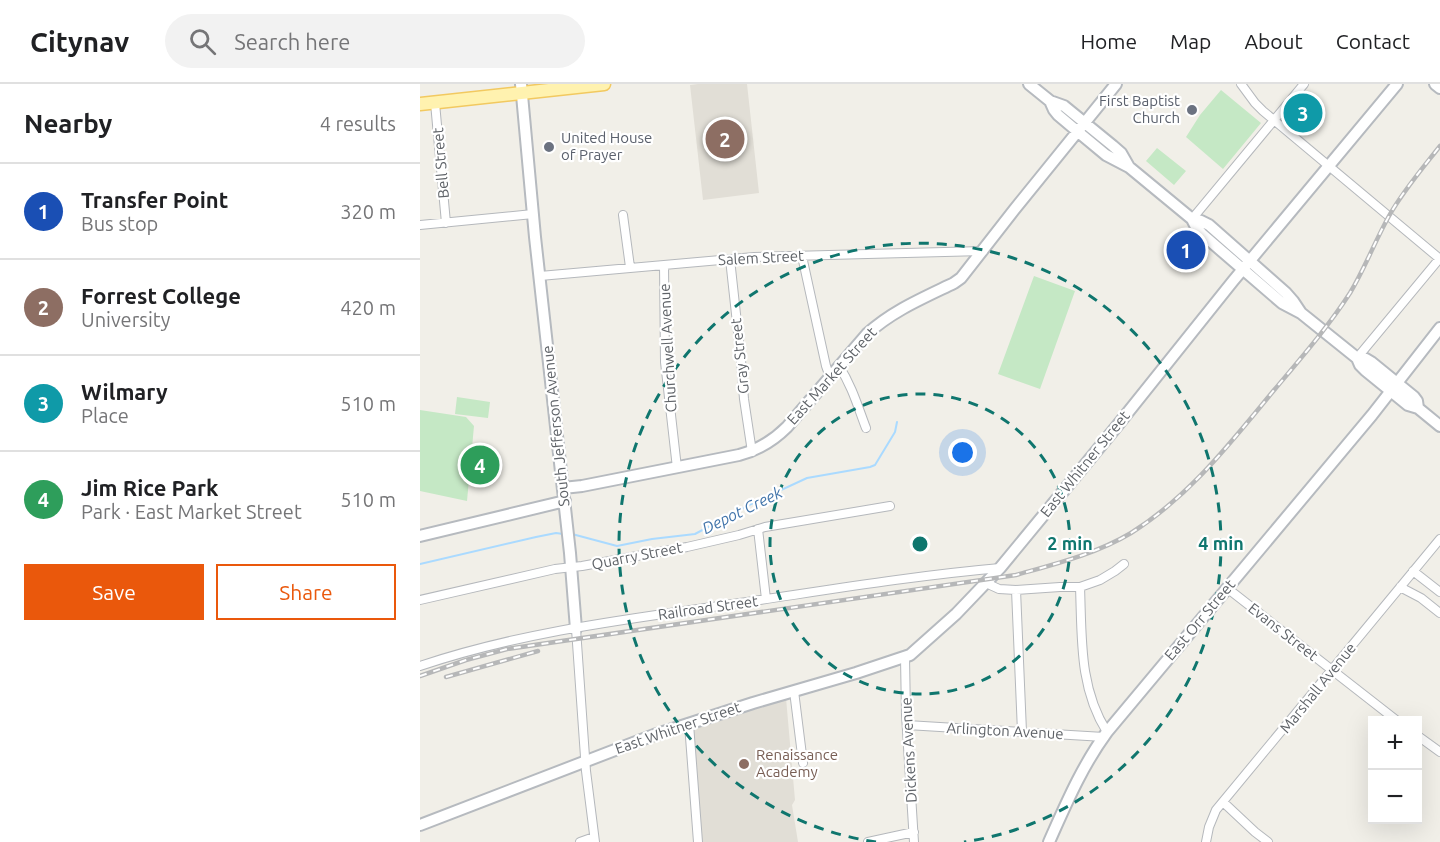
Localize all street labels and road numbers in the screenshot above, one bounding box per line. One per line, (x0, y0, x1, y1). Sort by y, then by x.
street label: Bell Street (429, 127, 452, 199)
street label: Salem Street (718, 247, 804, 268)
street label: Churchwell Avenue (656, 283, 679, 413)
street label: Gray Street (727, 317, 752, 395)
street label: East Market Street (783, 323, 880, 428)
street label: South Jefferson Avenue (539, 345, 572, 507)
street label: East Whitner Street (1037, 407, 1133, 520)
street label: Quarry Street (590, 538, 684, 573)
street label: East Orr Street (1161, 576, 1238, 664)
street label: Railroad Street (657, 592, 759, 623)
street label: Evans Street (1245, 599, 1322, 664)
street label: Marshall Avenue (1276, 639, 1359, 736)
street label: Dickens Avenue (897, 697, 920, 803)
street label: East Whitner Street (613, 698, 743, 757)
street label: Arlington Avenue (946, 719, 1064, 742)

